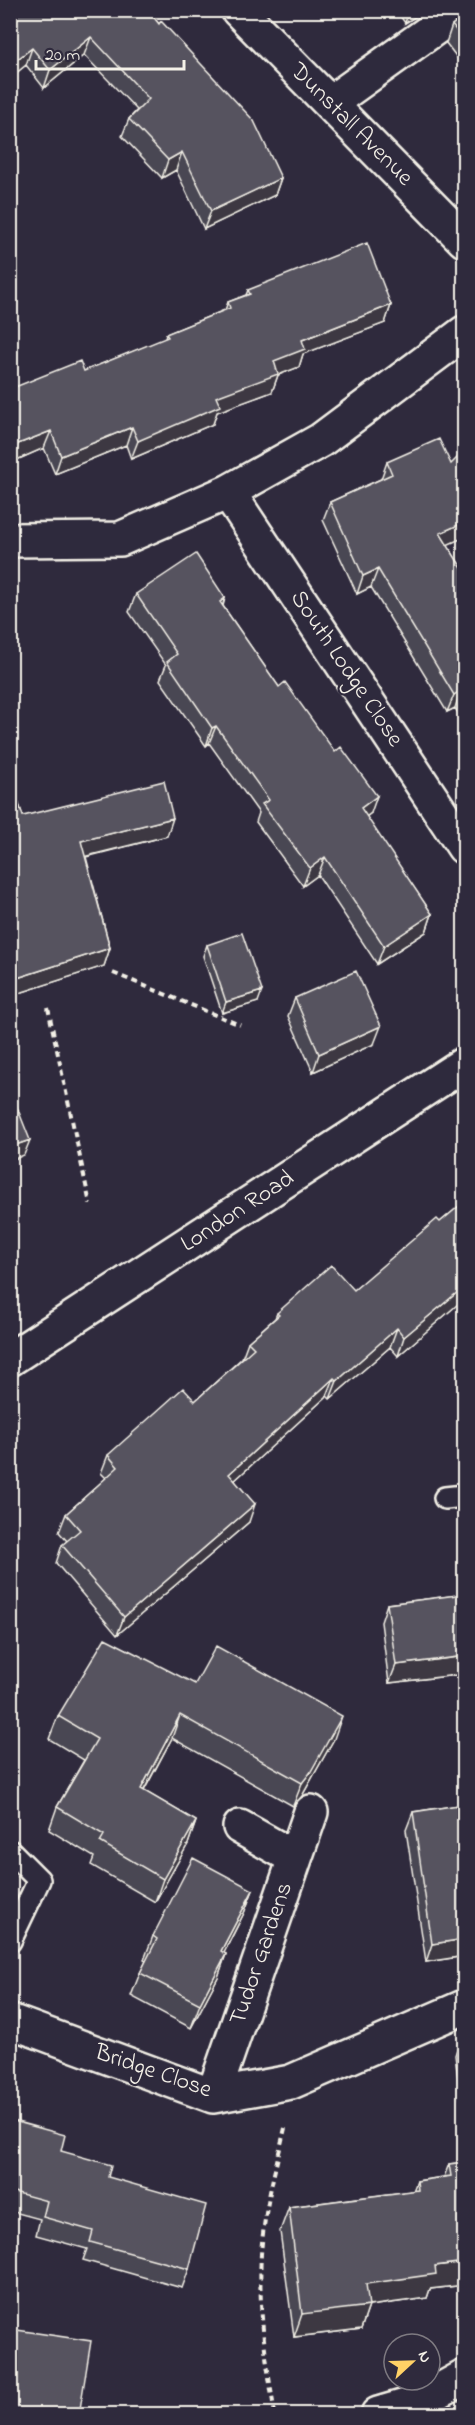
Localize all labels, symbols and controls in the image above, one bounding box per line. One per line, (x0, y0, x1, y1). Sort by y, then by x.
scale bar (36, 33, 184, 71)
text: 20 m (45, 43, 80, 69)
street label: Dunstall Avenue (281, 55, 421, 195)
street label: South Lodge Close (281, 584, 412, 754)
street label: London Road (174, 1162, 302, 1262)
street label: Tudor Gardens (221, 1878, 303, 2030)
street label: Bridge Close (89, 2035, 216, 2108)
north arrow (382, 2332, 442, 2392)
text: N (411, 2348, 437, 2367)

